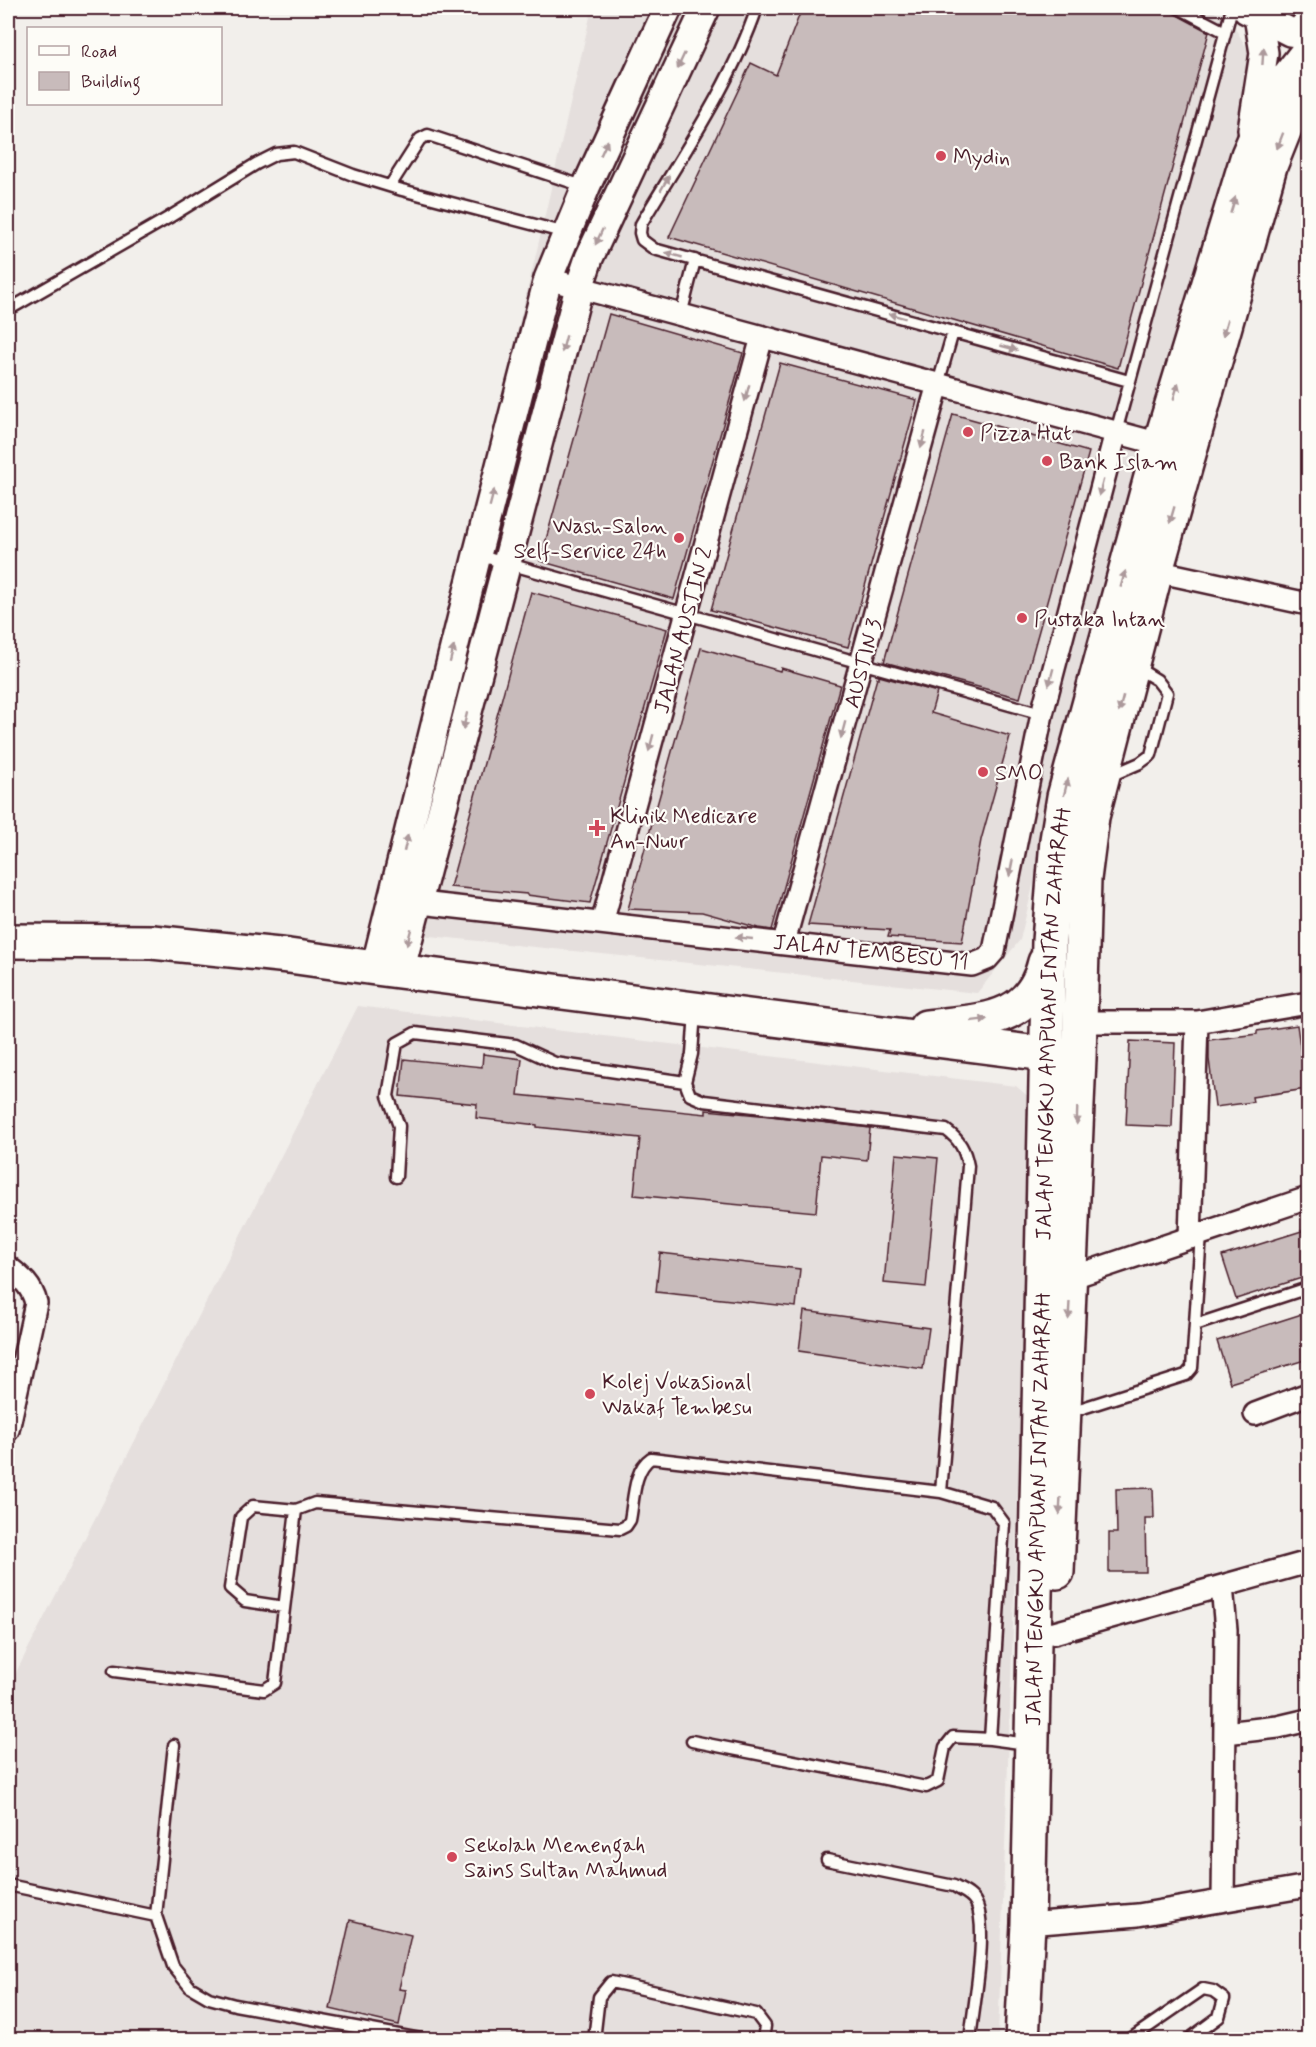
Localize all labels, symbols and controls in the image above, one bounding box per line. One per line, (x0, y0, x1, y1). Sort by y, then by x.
legend (27, 27, 222, 105)
text: Road (81, 40, 117, 64)
one-way arrow (1258, 46, 1268, 65)
one-way arrow (677, 52, 686, 69)
text: Building (81, 70, 141, 96)
one-way arrow (1275, 132, 1284, 150)
one-way arrow (599, 139, 609, 157)
place label: Mydin (953, 144, 1010, 172)
marker: Mydin (934, 149, 948, 163)
one-way arrow (660, 175, 671, 191)
one-way arrow (1229, 196, 1238, 214)
one-way arrow (594, 229, 603, 246)
one-way arrow (665, 250, 683, 259)
one-way arrow (888, 311, 906, 321)
one-way arrow (1219, 319, 1229, 337)
one-way arrow (559, 335, 569, 353)
one-way arrow (1000, 343, 1019, 353)
one-way arrow (1172, 382, 1181, 400)
one-way arrow (741, 384, 751, 402)
place label: Pizza Hut (980, 420, 1071, 448)
marker: Pizza Hut (961, 425, 975, 439)
one-way arrow (918, 432, 927, 450)
place label: Bank Islam (1059, 449, 1178, 477)
marker: Bank Islam (1040, 454, 1054, 468)
one-way arrow (1096, 480, 1105, 498)
one-way arrow (487, 489, 497, 508)
one-way arrow (1167, 506, 1176, 524)
place label: Wash-Salon Self-Service 24h (513, 513, 667, 566)
marker: Wash-Salon Self-Service 24h (672, 531, 686, 545)
street label: JALAN AUSTIN 2 (648, 544, 720, 717)
one-way arrow (1118, 569, 1128, 588)
place label: Pustaka Intan (1034, 606, 1165, 634)
marker: Pustaka Intan (1015, 611, 1029, 625)
street label: AUSTIN 3 (839, 616, 889, 711)
one-way arrow (448, 645, 458, 663)
one-way arrow (1046, 668, 1056, 686)
one-way arrow (1116, 695, 1126, 713)
one-way arrow (460, 713, 469, 731)
one-way arrow (838, 721, 847, 739)
one-way arrow (646, 734, 655, 752)
place label: SMO (995, 760, 1043, 788)
marker: SMO (976, 765, 990, 779)
one-way arrow (1062, 778, 1072, 796)
place label: Klinik Medicare An-Nuur (610, 803, 757, 856)
street label: JALAN TENGKU AMPUAN INTAN ZAHARAH (1031, 805, 1078, 1241)
marker: Klinik Medicare An-Nuur (588, 819, 606, 837)
one-way arrow (401, 834, 411, 852)
one-way arrow (1006, 858, 1015, 877)
one-way arrow (404, 928, 413, 946)
street label: JALAN TEMBESU 11 (772, 929, 970, 977)
one-way arrow (734, 933, 753, 943)
one-way arrow (970, 1015, 989, 1025)
one-way arrow (1072, 1107, 1081, 1126)
street label: JALAN TENGKU AMPUAN INTAN ZAHARAH (1020, 1292, 1057, 1727)
one-way arrow (1064, 1302, 1073, 1321)
place label: Kolej Vokasional Wakaf Tembesu (602, 1369, 752, 1422)
marker: Kolej Vokasional Wakaf Tembesu (583, 1387, 597, 1401)
one-way arrow (1055, 1497, 1064, 1516)
place label: Sekolah Menengah Sains Sultan Mahmud (464, 1832, 667, 1885)
marker: Sekolah Menengah Sains Sultan Mahmud (445, 1850, 459, 1864)

